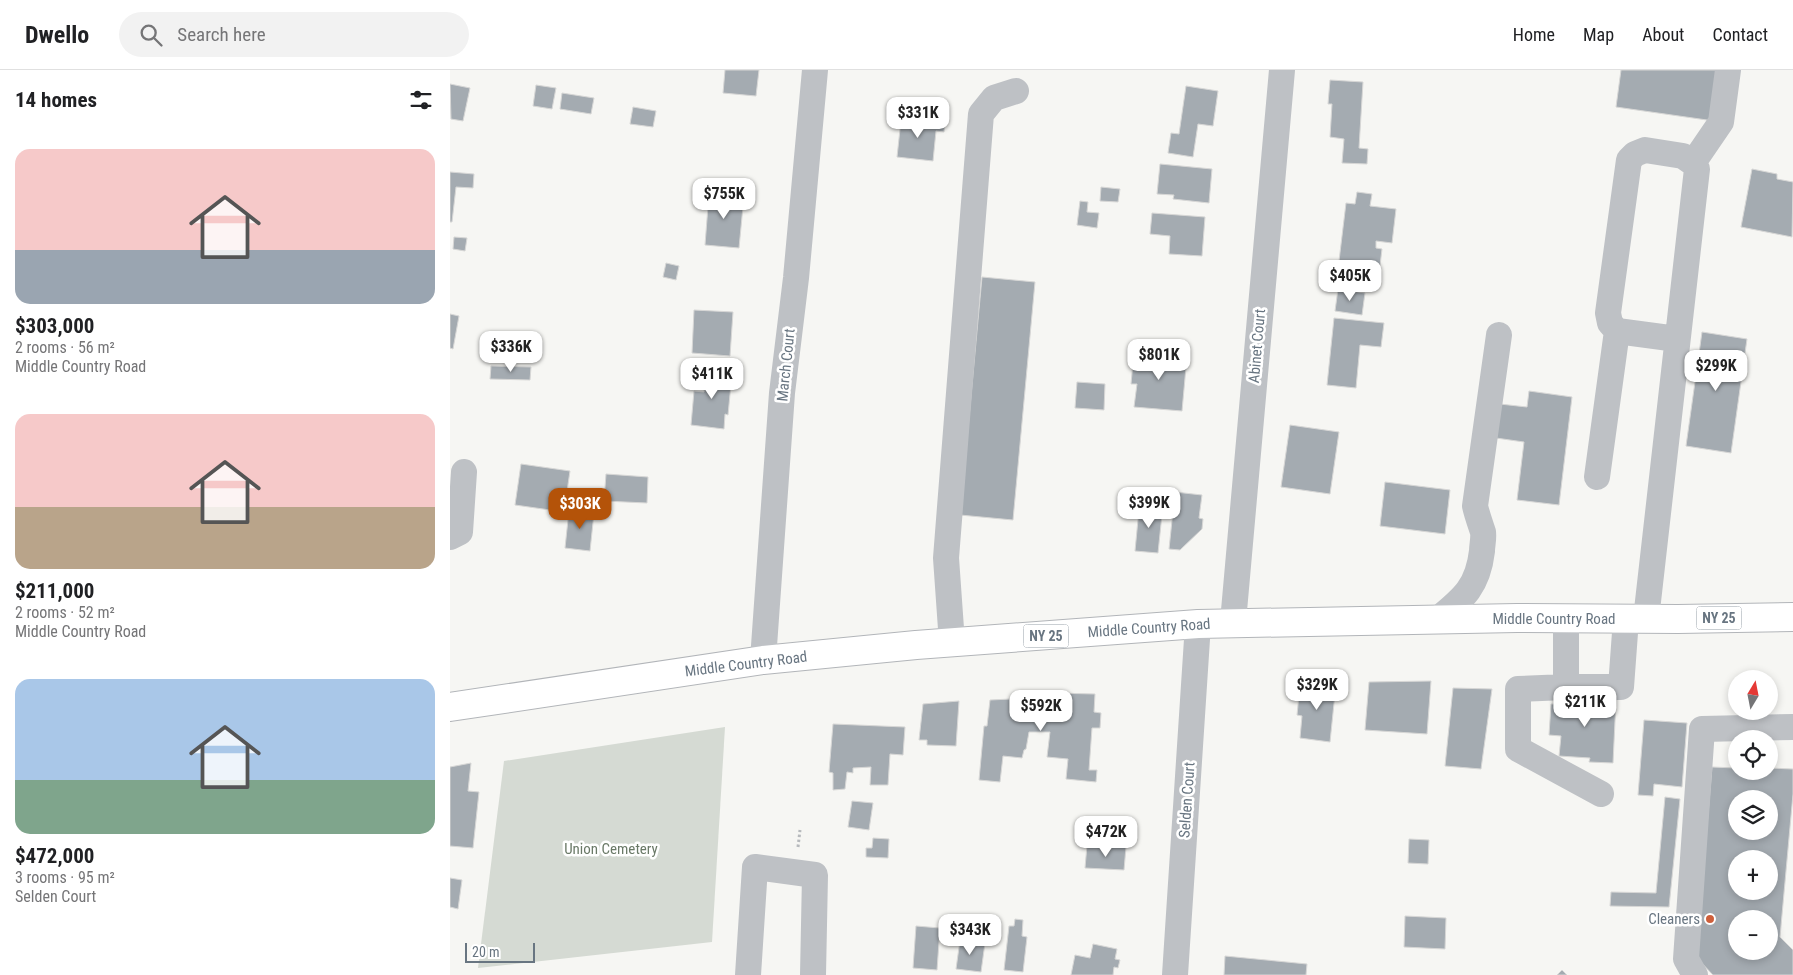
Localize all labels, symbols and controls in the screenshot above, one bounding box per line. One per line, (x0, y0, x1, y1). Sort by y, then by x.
search box (119, 12, 469, 57)
text: Dwello (25, 21, 89, 49)
icon: search (137, 21, 165, 49)
text: Search here (177, 23, 266, 46)
text: Home (1513, 24, 1555, 45)
text: Map (1583, 24, 1614, 45)
text: About (1642, 24, 1684, 45)
text: Contact (1712, 24, 1768, 45)
icon: filters (407, 86, 435, 114)
text: 14 homes (15, 88, 97, 112)
pin: $331K (883, 97, 953, 139)
text: $331K (897, 103, 939, 122)
pin: $755K (689, 178, 759, 220)
icon: home (180, 182, 270, 272)
text: $755K (703, 184, 745, 203)
pin: $405K (1315, 260, 1385, 302)
text: $405K (1329, 266, 1371, 285)
street label: Abinet Court (1245, 308, 1269, 384)
text: $303,000 (15, 314, 94, 338)
street label: March Court (773, 328, 799, 402)
pin: $336K (476, 330, 546, 373)
text: $336K (490, 337, 532, 356)
text: 2 rooms · 56 m² (15, 338, 115, 357)
pin: $801K (1124, 338, 1194, 381)
text: $801K (1138, 345, 1180, 364)
pin: $299K (1681, 350, 1751, 392)
text: $299K (1695, 356, 1737, 375)
text: Middle Country Road (15, 357, 146, 376)
pin: $411K (677, 358, 747, 400)
text: $411K (691, 364, 733, 383)
icon: home (180, 447, 270, 537)
pin: $399K (1114, 486, 1184, 529)
pin: $303K (545, 488, 615, 530)
text: $399K (1128, 493, 1170, 512)
text: $303K (559, 494, 601, 513)
text: $211,000 (15, 579, 94, 603)
text: 2 rooms · 52 m² (15, 603, 115, 622)
road number: NY 25 (1696, 606, 1742, 630)
street label: Middle Country Road (1492, 610, 1616, 628)
street label: Middle Country Road (1087, 615, 1211, 641)
text: Middle Country Road (15, 622, 146, 641)
road number: NY 25 (1024, 624, 1068, 648)
street label: Middle Country Road (684, 648, 808, 680)
pin: $329K (1282, 668, 1352, 711)
north arrow (1728, 670, 1778, 720)
map controls (1728, 670, 1778, 960)
text: $329K (1296, 675, 1338, 694)
pin: $211K (1550, 686, 1620, 728)
pin: $592K (1006, 690, 1076, 732)
text: $211K (1564, 692, 1606, 711)
text: $592K (1020, 696, 1062, 715)
icon: home (180, 712, 270, 802)
button: locate (1728, 730, 1778, 780)
street label: Selden Court (1175, 761, 1199, 839)
button: layers (1728, 790, 1778, 840)
pin: $472K (1071, 816, 1141, 858)
text: $472K (1085, 822, 1127, 841)
park label: Union Cemetery (564, 840, 658, 858)
text: $472,000 (15, 844, 94, 868)
button: + (1728, 850, 1778, 900)
text: 3 rooms · 95 m² (15, 868, 115, 887)
text: Selden Court (15, 887, 96, 906)
place label: Cleaners (1648, 910, 1700, 928)
button: − (1728, 910, 1778, 960)
marker: Cleaners (1704, 913, 1716, 925)
pin: $343K (935, 914, 1005, 956)
text: $343K (949, 920, 991, 939)
scale bar (465, 940, 535, 963)
text: 20 m (472, 944, 500, 960)

